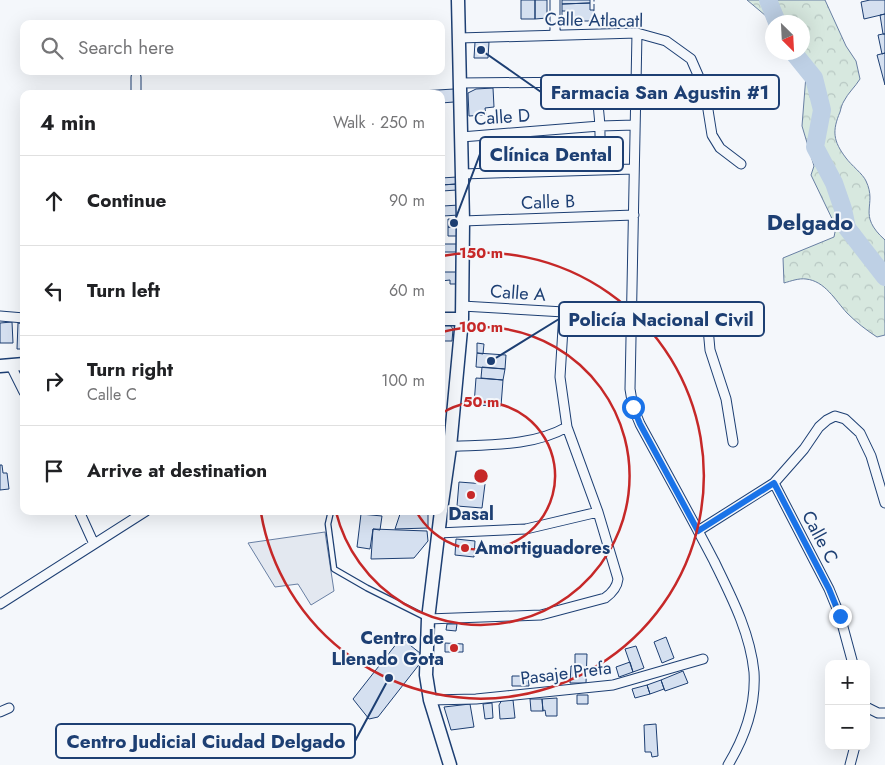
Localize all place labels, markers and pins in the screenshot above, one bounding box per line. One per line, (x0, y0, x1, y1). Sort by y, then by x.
callout: Farmacia San Agustin #1 (541, 75, 779, 109)
callout: Clínica Dental (480, 137, 623, 171)
callout: Policía Nacional Civil (559, 302, 764, 336)
centre of rings (472, 467, 490, 485)
marker: Dasal (465, 489, 477, 501)
place label: Dasal (448, 501, 494, 527)
place label: Amortiguadores (474, 535, 610, 561)
marker: Amortiguadores (459, 542, 471, 554)
place label: Centro de Llenado Gota (331, 625, 444, 672)
marker: Centro de Llenado Gota (448, 642, 460, 654)
callout: Centro Judicial Ciudad Delgado (56, 724, 355, 758)

